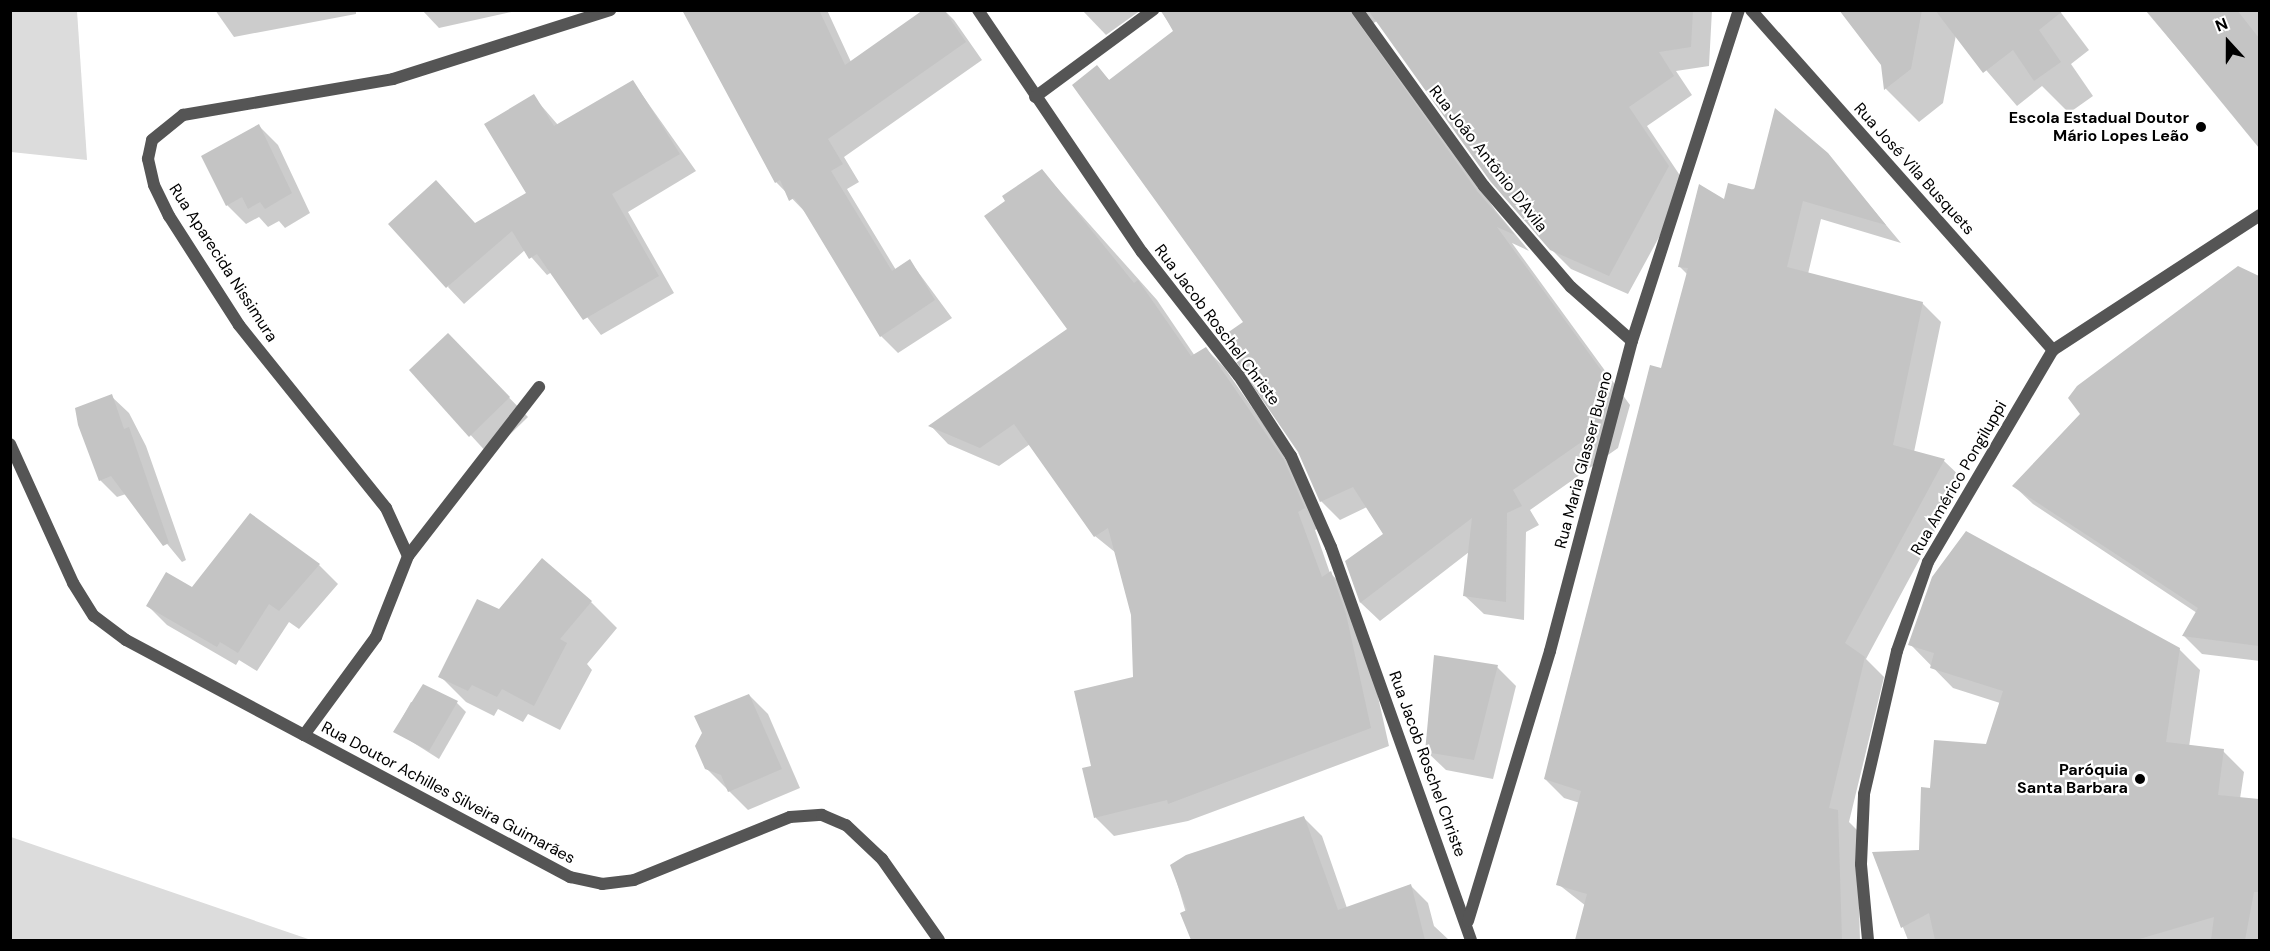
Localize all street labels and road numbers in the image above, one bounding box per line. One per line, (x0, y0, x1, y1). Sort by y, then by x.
street label: Rua João Antônio D'Avila (1425, 82, 1551, 236)
street label: Rua José Vila Busquets (1850, 99, 1978, 239)
street label: Rua Aparecida Nissimura (165, 180, 281, 346)
street label: Rua Jacob Roschel Christe (1150, 241, 1284, 409)
street label: Rua Maria Glasser Bueno (1551, 369, 1617, 551)
street label: Rua Américo Pongiluppi (1907, 397, 2011, 559)
street label: Rua Jacob Roschel Christe (1384, 668, 1470, 860)
street label: Rua Doutor Achilles Silveira Guimarães (318, 718, 578, 868)

